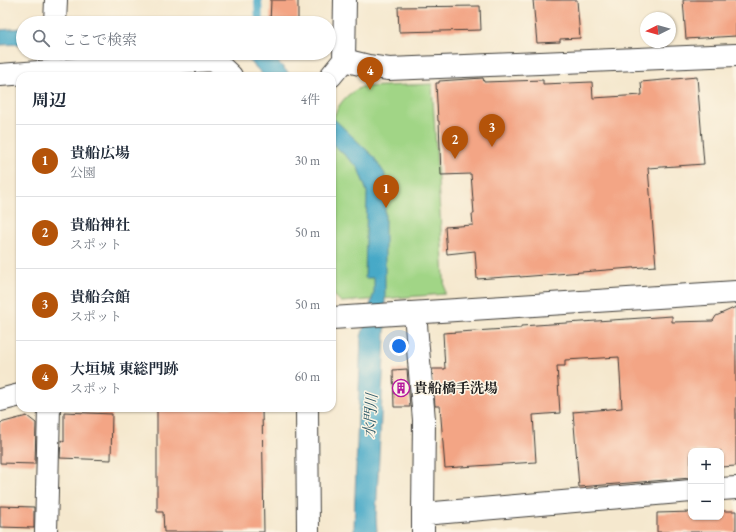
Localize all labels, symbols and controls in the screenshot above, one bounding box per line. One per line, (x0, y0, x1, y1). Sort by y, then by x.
north arrow (640, 12, 676, 48)
search box (16, 16, 336, 60)
icon: search (30, 27, 52, 49)
text: ここで検索 (62, 30, 137, 49)
pin: 4 (357, 57, 383, 90)
text: 周辺 (32, 89, 66, 111)
text: 4件 (301, 91, 320, 108)
pin: 3 (479, 114, 505, 147)
pin: 2 (442, 126, 468, 159)
text: 貴船広場 (70, 143, 130, 162)
text: 1 (42, 152, 48, 169)
text: 30 m (295, 152, 320, 169)
text: 公園 (70, 164, 96, 181)
pin: 1 (373, 175, 399, 208)
text: 貴船神社 (70, 215, 130, 234)
text: 2 (42, 224, 48, 241)
text: 50 m (295, 224, 320, 241)
text: スポット (70, 236, 122, 253)
text: 貴船会館 (70, 287, 130, 306)
text: 3 (42, 296, 48, 313)
text: 50 m (295, 296, 320, 313)
text: スポット (70, 308, 122, 325)
your location (389, 336, 409, 356)
text: 大垣城 東総門跡 (70, 359, 179, 378)
text: 4 (42, 368, 48, 385)
text: 60 m (295, 368, 320, 385)
building icon: 貴船橋手洗場 (391, 378, 411, 398)
place label: 貴船橋手洗場 (414, 379, 498, 397)
text: スポット (70, 380, 122, 397)
water label: 水門川 (359, 391, 381, 439)
map controls (688, 448, 724, 520)
button: + (688, 448, 724, 484)
button: − (688, 484, 724, 520)

